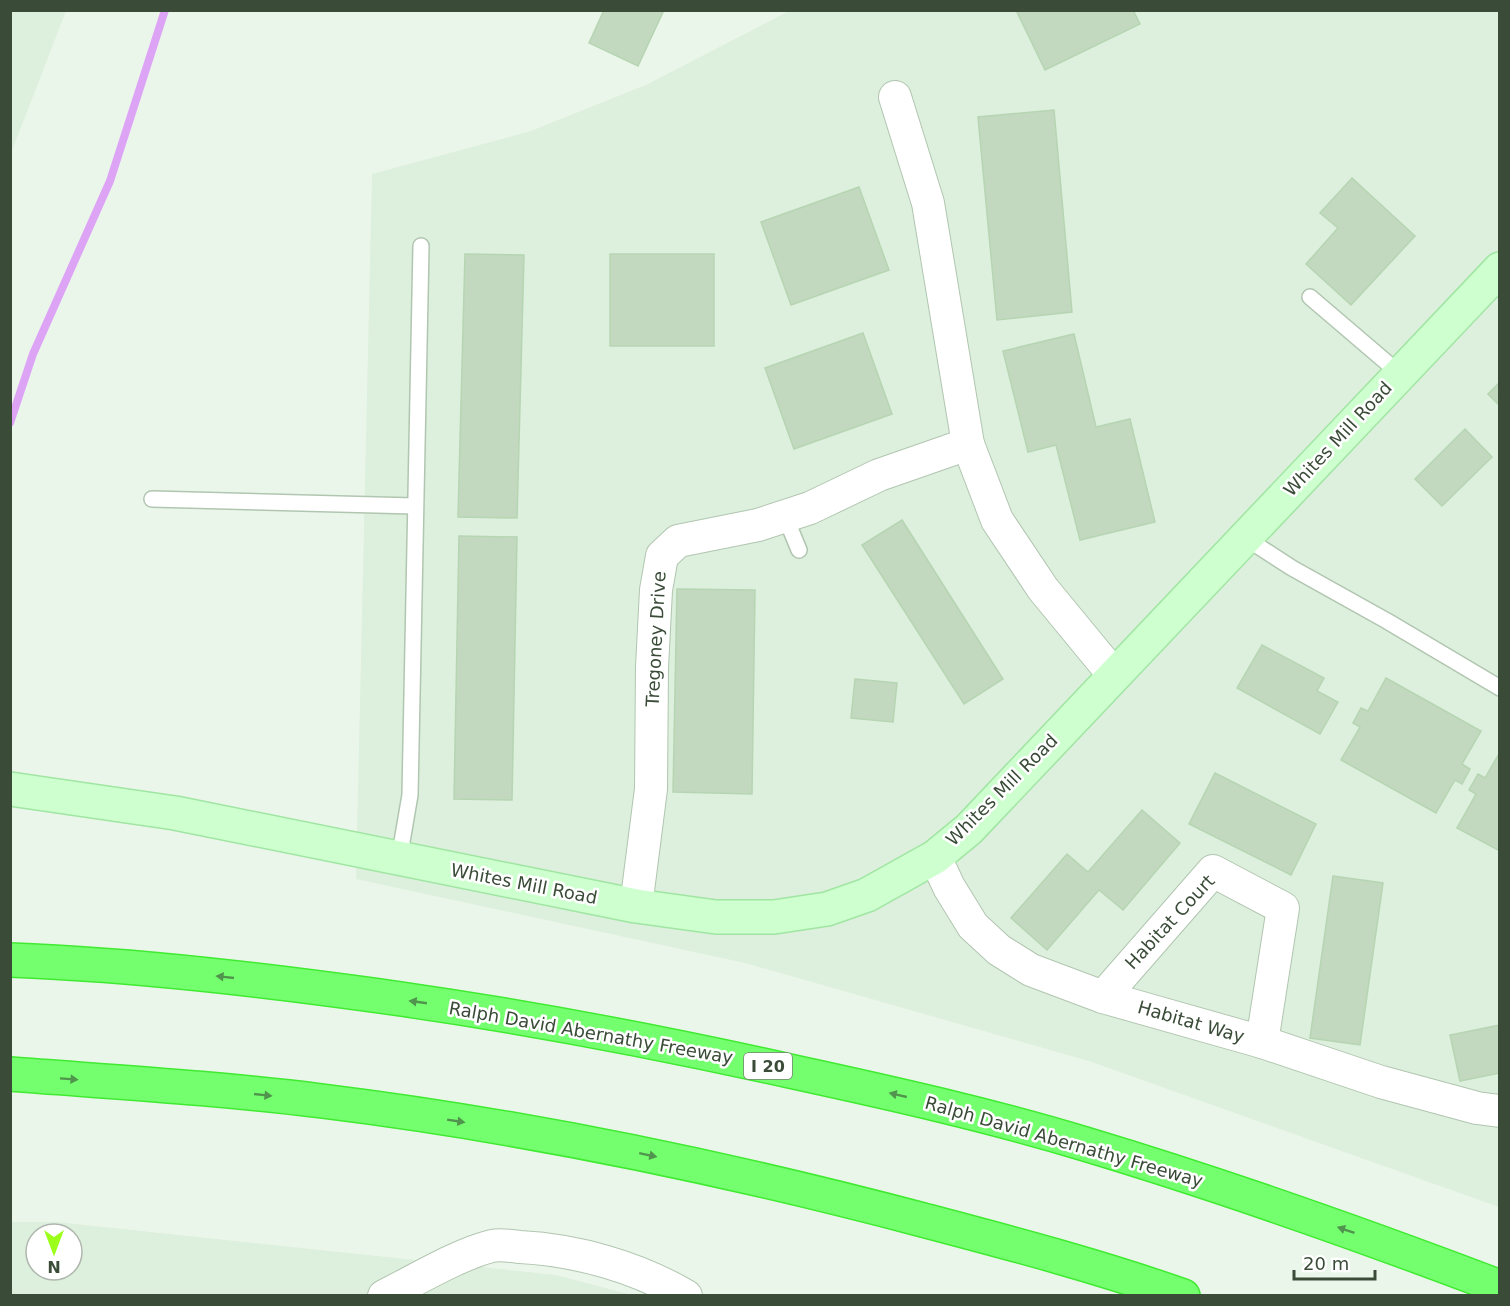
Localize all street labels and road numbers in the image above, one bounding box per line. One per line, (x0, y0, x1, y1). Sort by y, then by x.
street label: Whites Mill Road (1279, 377, 1396, 500)
street label: Tregoney Drive (641, 571, 670, 708)
street label: Whites Mill Road (942, 730, 1062, 850)
street label: Whites Mill Road (449, 859, 599, 908)
street label: Habitat Court (1121, 870, 1219, 973)
street label: Habitat Way (1135, 996, 1247, 1047)
street label: Ralph David Abernathy Freeway (447, 997, 735, 1068)
road number: I 20 (744, 1053, 792, 1079)
street label: Ralph David Abernathy Freeway (923, 1092, 1206, 1191)

